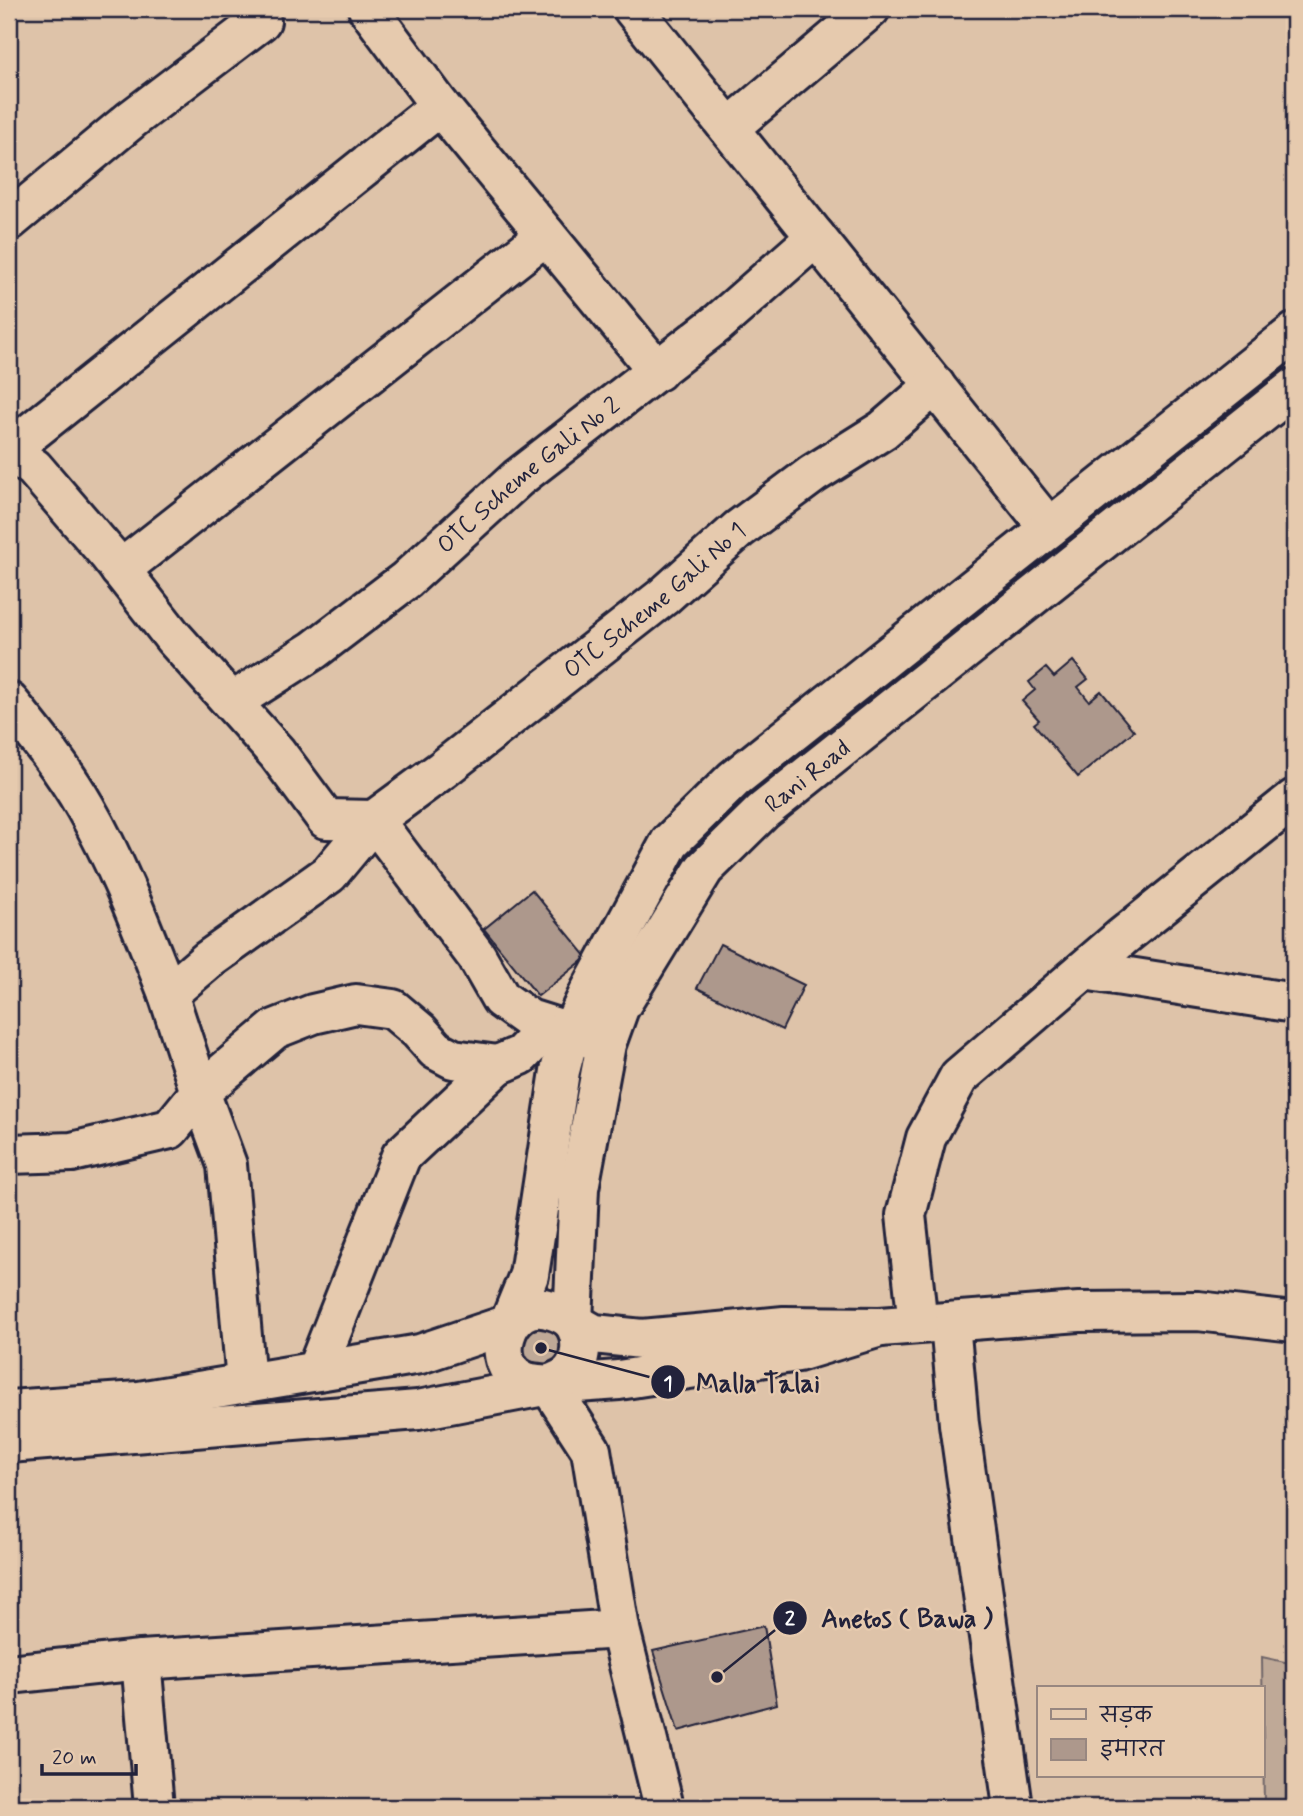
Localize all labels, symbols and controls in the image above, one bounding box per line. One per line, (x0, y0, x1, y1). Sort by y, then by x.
street label: OTC Scheme Gali No 2 (431, 391, 627, 561)
street label: OTC Scheme Gali No 1 (558, 516, 753, 686)
street label: Rani Road (759, 733, 857, 821)
callout: Malla Talai (651, 1359, 831, 1406)
text: Malla Talai (696, 1368, 820, 1402)
text: 1 (663, 1370, 673, 1398)
callout: Anetos ( Bawa ) (772, 1594, 1007, 1641)
text: Anetos ( Bawa ) (821, 1603, 993, 1637)
text: 2 (785, 1605, 796, 1633)
legend (1037, 1686, 1264, 1778)
text: सड़क (1099, 1702, 1153, 1730)
scale bar (42, 1732, 136, 1776)
text: इमारत (1100, 1736, 1166, 1764)
text: 20 m (52, 1744, 97, 1772)

